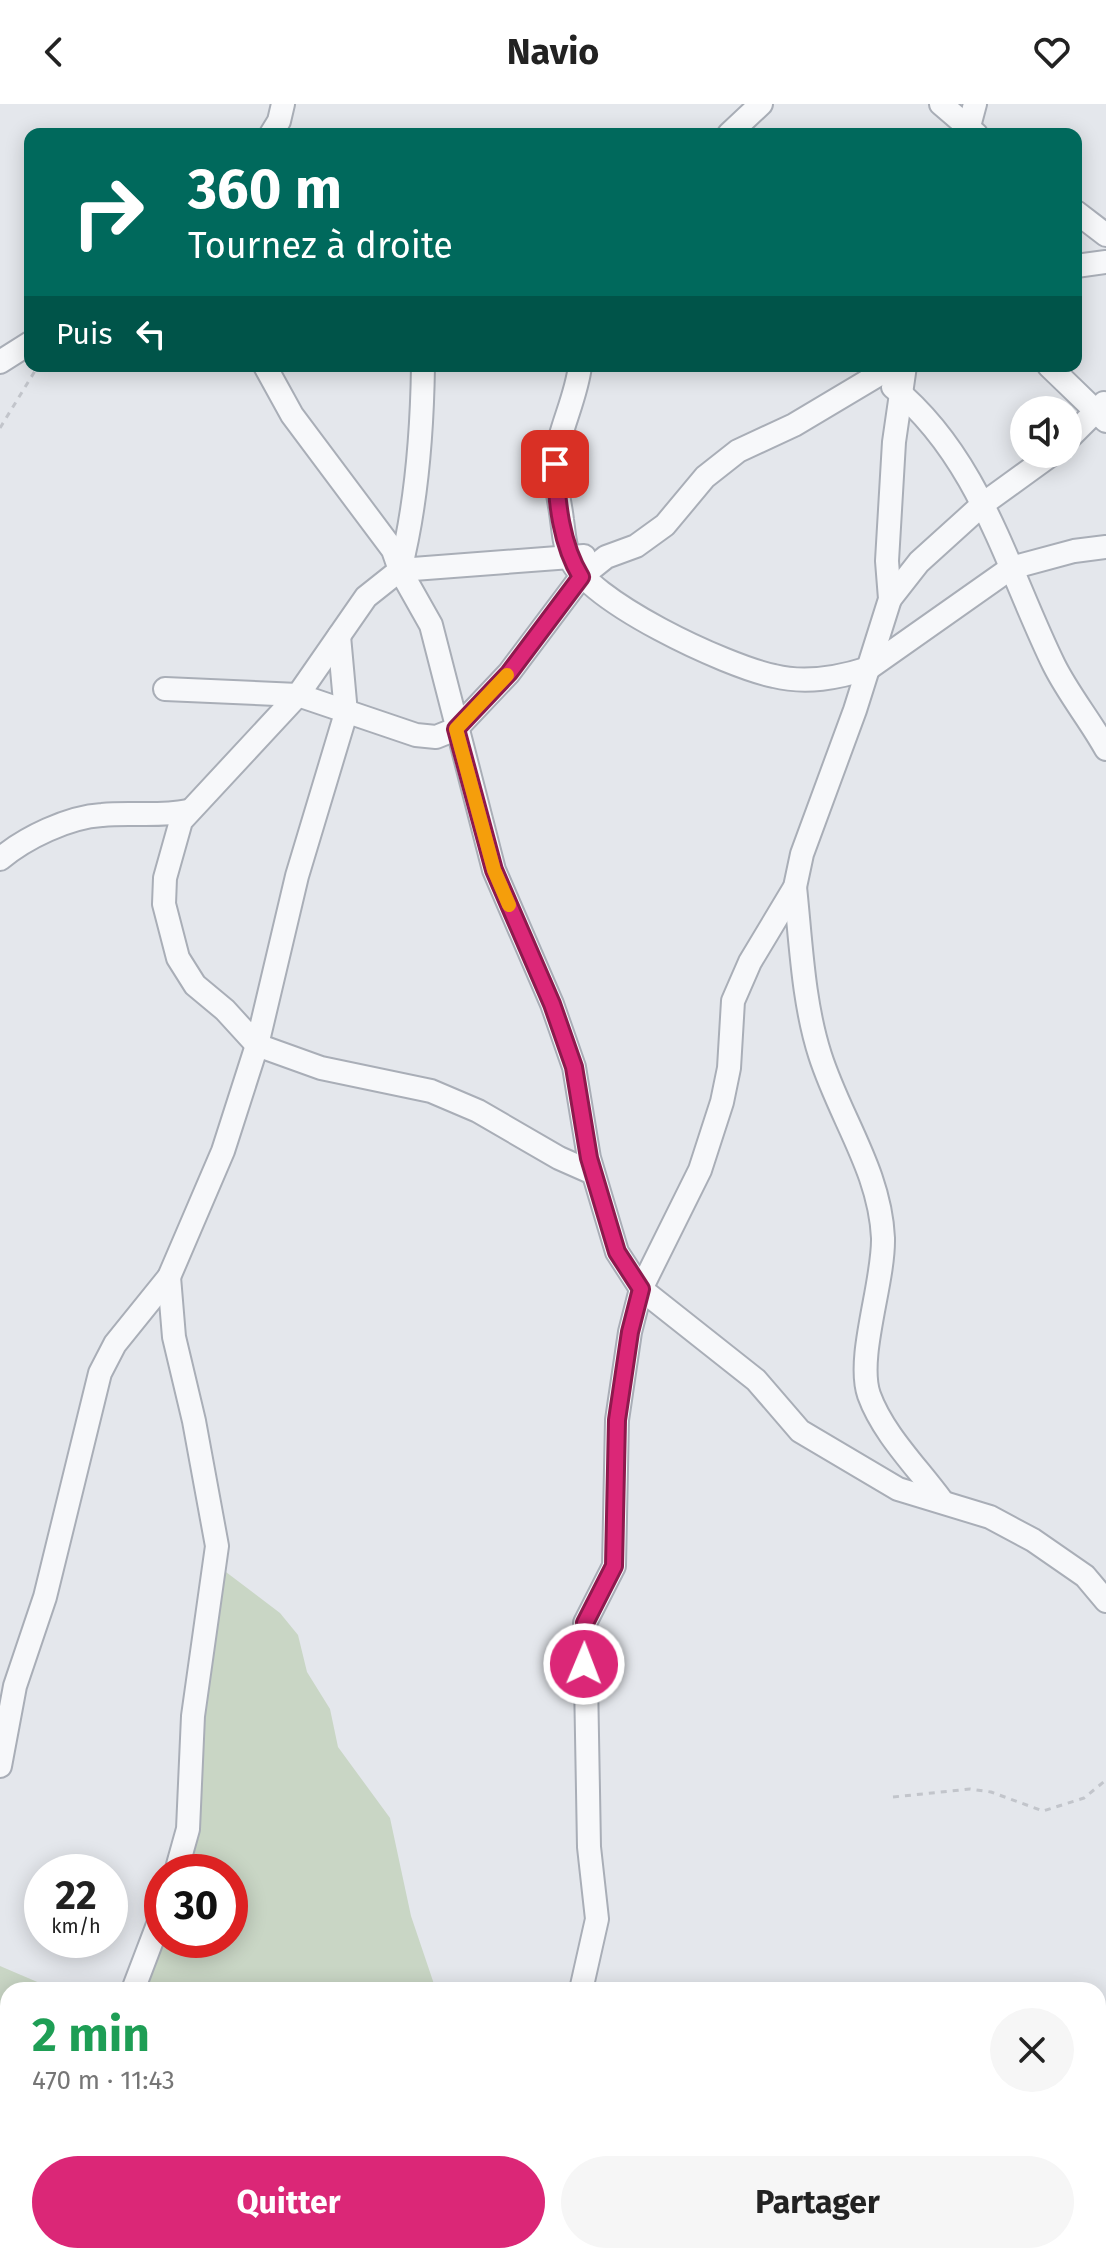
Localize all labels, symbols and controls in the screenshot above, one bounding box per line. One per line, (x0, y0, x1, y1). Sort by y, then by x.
icon: back (32, 30, 76, 74)
text: Navio (507, 30, 599, 74)
icon: heart (1030, 30, 1074, 74)
text: 360 m (188, 156, 342, 223)
icon: right (56, 160, 160, 264)
text: Tournez à droite (188, 224, 453, 268)
icon: left (129, 312, 173, 356)
text: Puis (56, 316, 113, 352)
map controls (1010, 396, 1082, 468)
button: sound (1010, 396, 1082, 468)
pin (521, 430, 589, 498)
icon: arrive (533, 442, 577, 486)
position arrow (542, 1622, 626, 1706)
speed limit sign: 30 (144, 1854, 248, 1958)
text: 22 (55, 1872, 97, 1920)
text: km/h (51, 1914, 101, 1938)
text: 2 min (32, 2006, 150, 2064)
button: close (990, 2008, 1074, 2092)
text: 470 m · 11:43 (32, 2065, 175, 2096)
button: Quitter (32, 2156, 545, 2248)
button: Partager (561, 2156, 1074, 2248)

